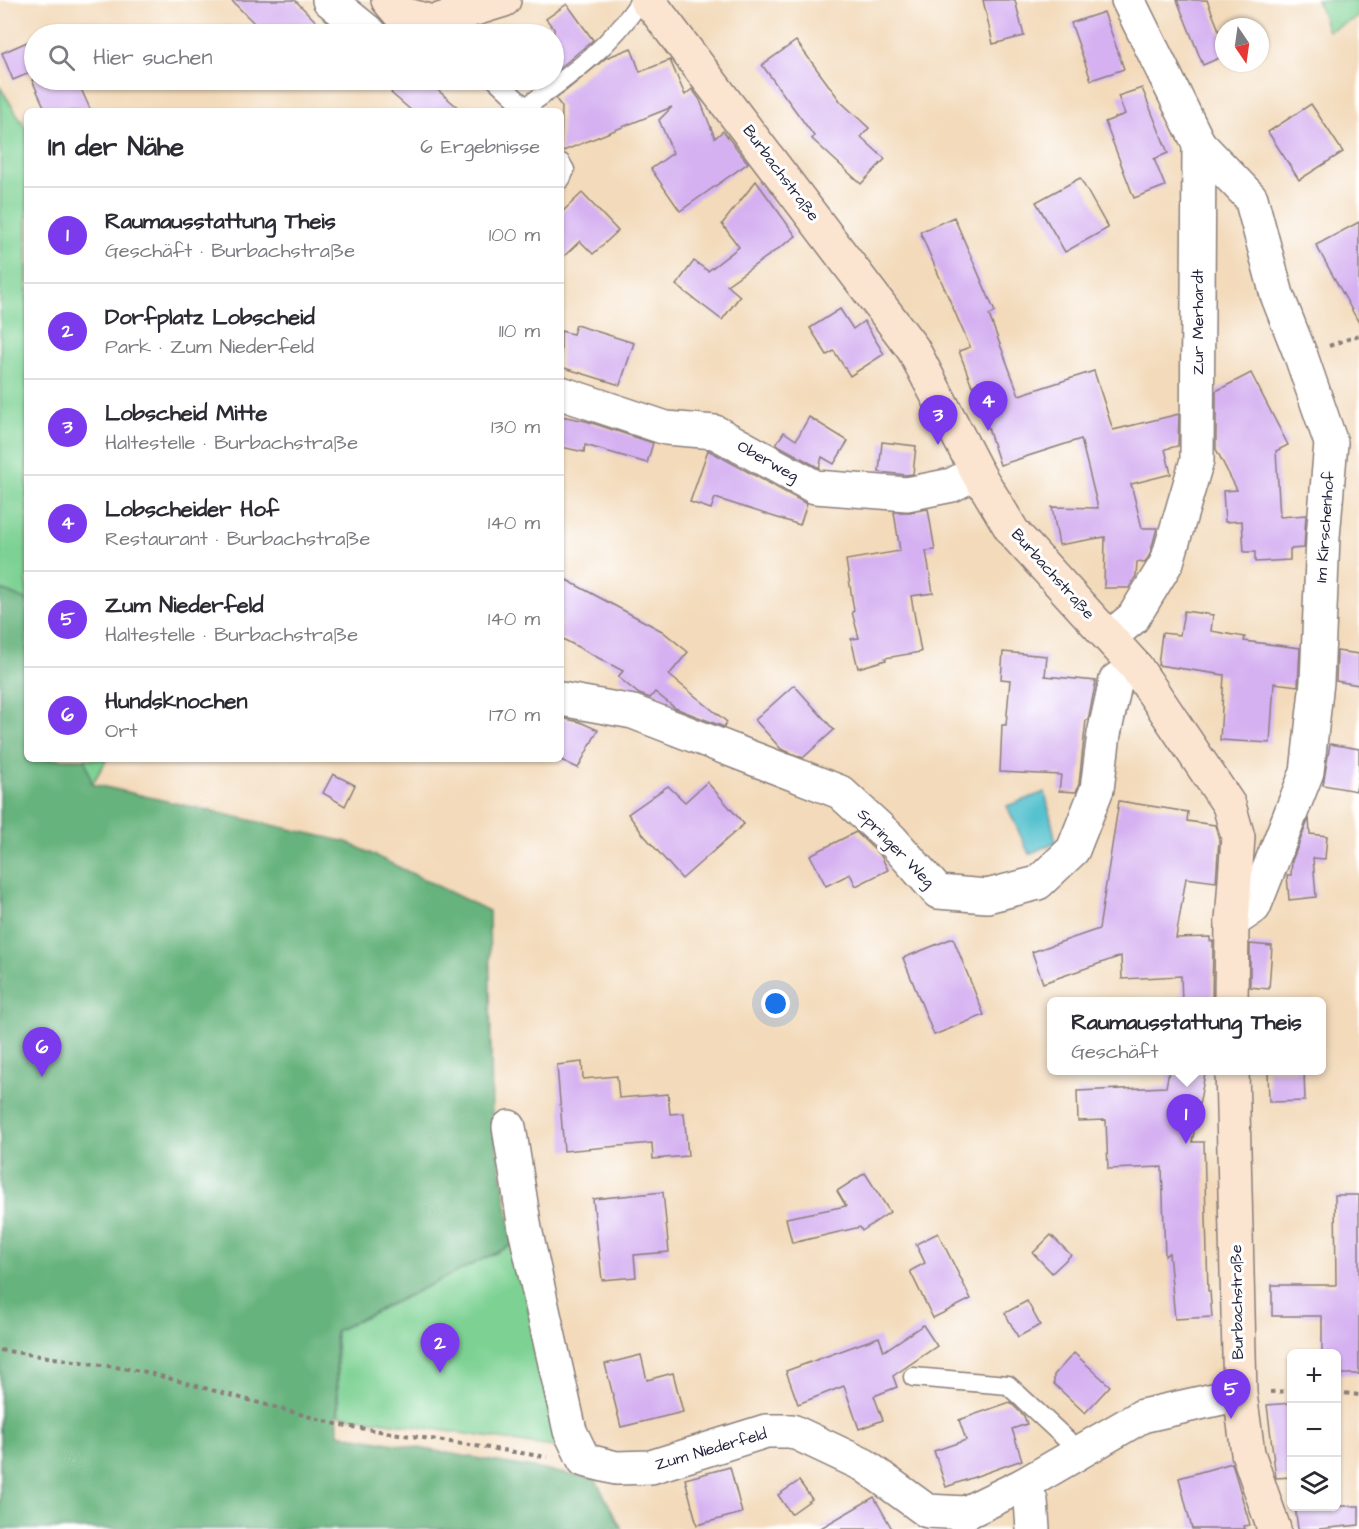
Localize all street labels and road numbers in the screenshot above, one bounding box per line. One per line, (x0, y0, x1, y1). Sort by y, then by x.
street label: Burbachstraße (738, 120, 825, 226)
street label: Zur Merhardt (1187, 268, 1209, 375)
street label: Oberweg (733, 435, 803, 488)
street label: Im Kirschenhof (1310, 470, 1340, 583)
street label: Burbachstraße (1006, 524, 1100, 624)
street label: Springer Weg (852, 803, 940, 893)
street label: Burbachstraße (1225, 1244, 1249, 1360)
street label: Zum Niederfeld (653, 1423, 769, 1475)

